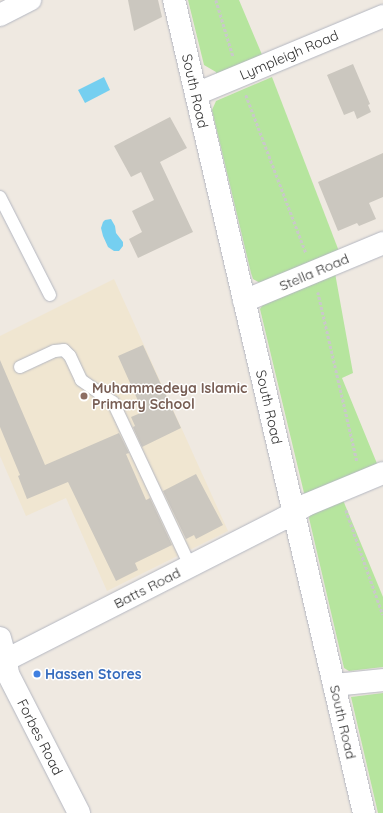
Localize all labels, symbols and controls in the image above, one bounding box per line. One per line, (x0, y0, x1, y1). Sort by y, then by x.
street label: Lympleigh Road (237, 27, 341, 83)
street label: South Road (178, 52, 212, 130)
street label: Stella Road (277, 250, 351, 294)
street label: South Road (252, 368, 286, 446)
place label: Muhammedeya Islamic Primary School (92, 380, 247, 412)
marker: Muhammedeya Islamic Primary School (79, 391, 89, 401)
street label: Batts Road (111, 564, 183, 612)
place label: Hassen Stores (45, 666, 141, 682)
marker: Hassen Stores (32, 669, 42, 679)
street label: South Road (326, 683, 360, 761)
street label: Forbes Road (14, 696, 66, 778)

